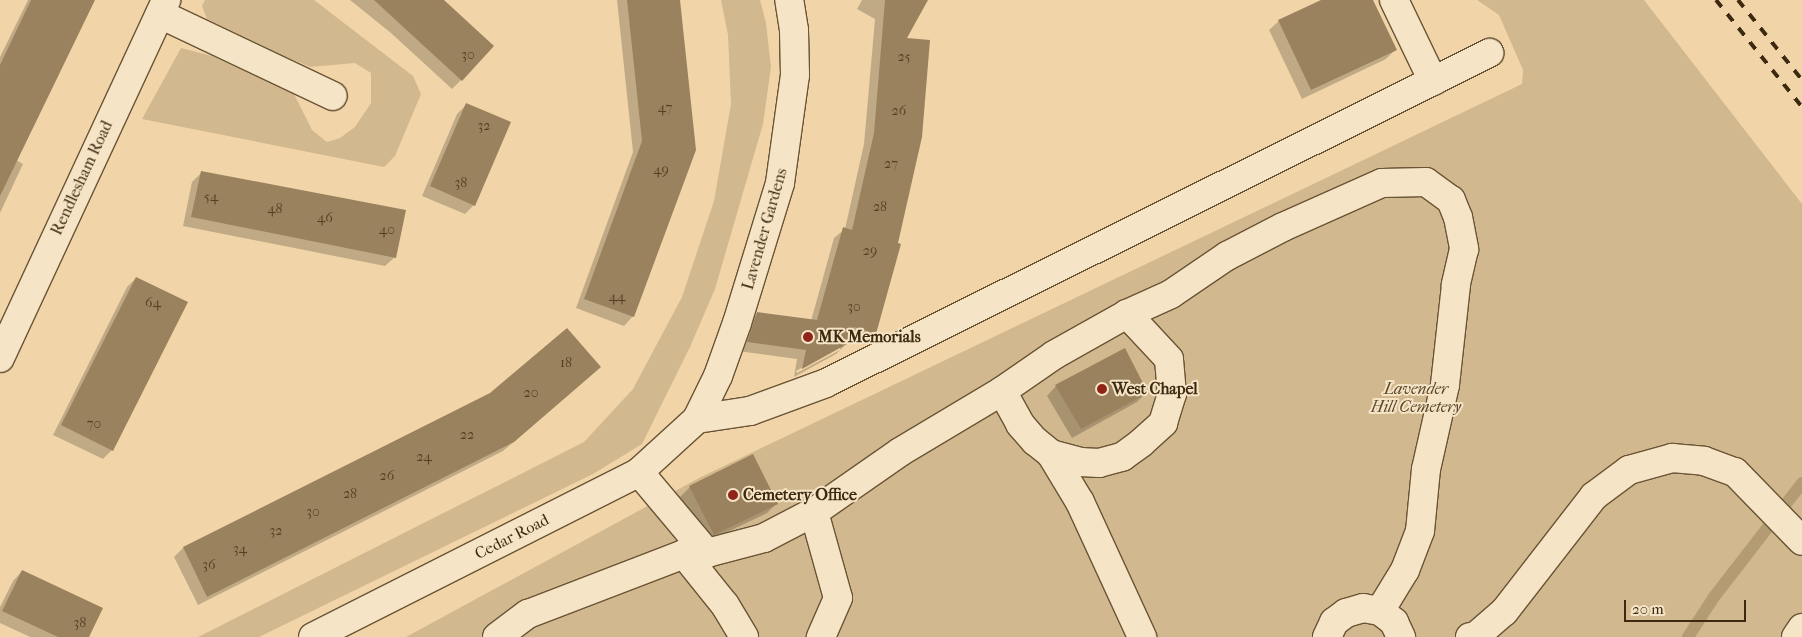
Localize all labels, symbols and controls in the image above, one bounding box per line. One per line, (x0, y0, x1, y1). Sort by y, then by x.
house number: 30 (461, 47, 475, 63)
house number: 25 (897, 49, 911, 65)
house number: 47 (658, 100, 672, 116)
house number: 26 (892, 103, 906, 119)
street label: Rendlesham Road (47, 118, 117, 238)
house number: 32 (478, 118, 490, 134)
house number: 27 (884, 156, 898, 172)
house number: 49 (653, 162, 669, 178)
street label: Lavender Gardens (738, 166, 792, 292)
house number: 38 (455, 175, 467, 191)
house number: 54 (204, 189, 218, 205)
house number: 28 (873, 199, 887, 215)
house number: 48 (267, 201, 283, 217)
house number: 46 (317, 210, 333, 226)
house number: 40 (379, 222, 395, 238)
house number: 29 (863, 243, 877, 259)
house number: 44 (609, 289, 625, 305)
house number: 64 (145, 295, 161, 311)
house number: 30 (847, 299, 861, 315)
place label: MK Memorials (818, 327, 921, 347)
marker: MK Memorials (802, 331, 814, 343)
house number: 18 (560, 355, 572, 371)
place label: West Chapel (1112, 379, 1198, 399)
park label: Lavender Hill Cemetery (1371, 379, 1461, 417)
marker: West Chapel (1096, 383, 1108, 395)
house number: 20 (524, 385, 538, 401)
house number: 70 (87, 416, 101, 432)
house number: 22 (460, 427, 474, 443)
house number: 24 (416, 449, 432, 465)
house number: 26 (380, 468, 394, 484)
place label: Cemetery Office (743, 485, 857, 505)
house number: 28 (343, 486, 357, 502)
marker: Cemetery Office (727, 489, 739, 501)
house number: 30 (306, 504, 320, 520)
street label: Cedar Road (472, 510, 552, 564)
house number: 32 (270, 523, 282, 539)
house number: 34 (233, 541, 247, 557)
house number: 36 (202, 557, 216, 573)
scale bar (1627, 590, 1750, 622)
text: 20 m (1632, 600, 1664, 618)
house number: 38 (74, 615, 86, 631)

